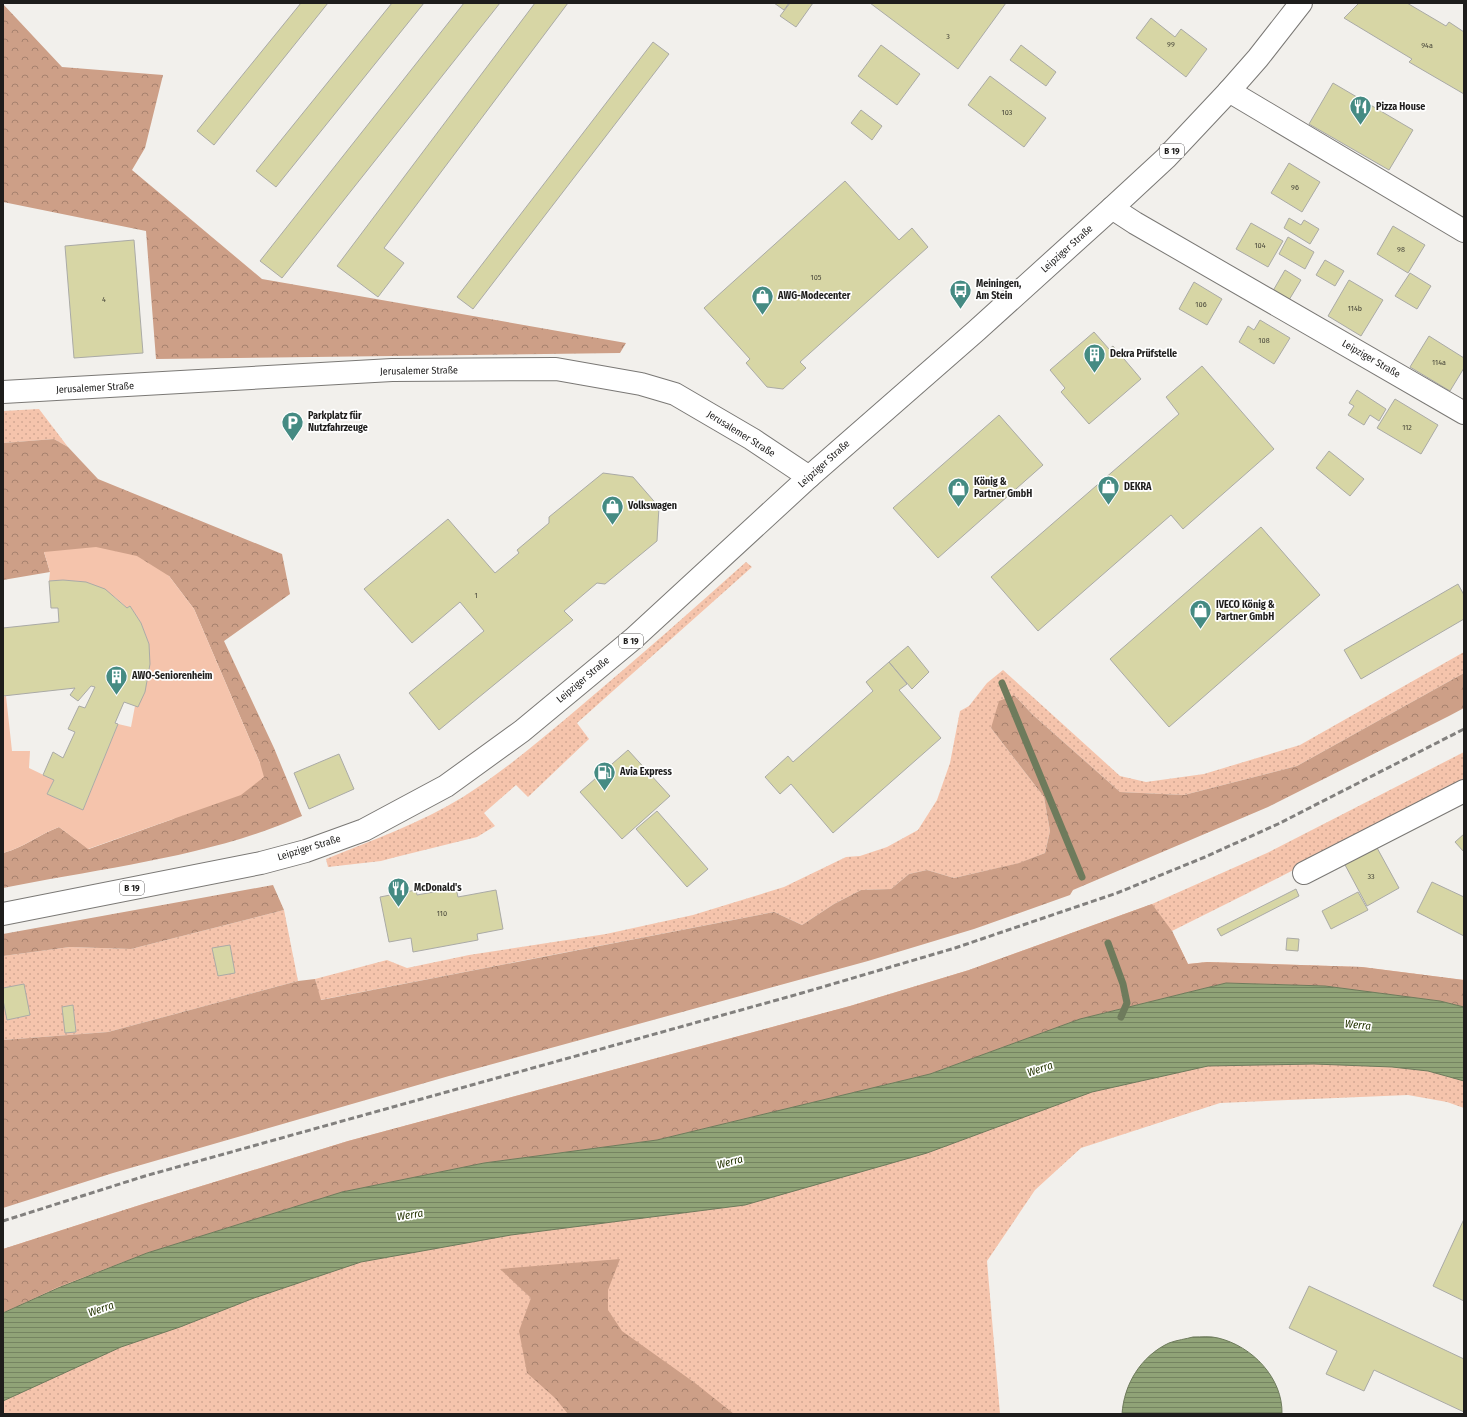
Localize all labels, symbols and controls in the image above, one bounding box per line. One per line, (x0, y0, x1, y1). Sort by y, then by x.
house number: 3 (946, 32, 950, 41)
house number: 99 (1167, 40, 1175, 49)
house number: 94a (1421, 41, 1433, 50)
restaurant icon: Pizza House (1348, 94, 1374, 127)
place label: Pizza House (1376, 101, 1425, 113)
house number: 103 (1002, 108, 1013, 117)
road number: B 19 (1160, 144, 1184, 158)
house number: 96 (1291, 183, 1299, 192)
street label: Leipziger Straße (1039, 223, 1095, 275)
house number: 104 (1254, 241, 1266, 250)
house number: 98 (1397, 245, 1405, 254)
house number: 105 (811, 273, 822, 282)
bus stop icon: Meiningen, Am Stein (947, 277, 973, 310)
place label: Meiningen, Am Stein (975, 278, 1021, 302)
shop icon: AWG-Modecenter (750, 283, 776, 316)
place label: AWG-Modecenter (777, 290, 851, 302)
house number: 4 (102, 295, 106, 304)
house number: 106 (1195, 300, 1207, 309)
house number: 114b (1348, 304, 1362, 313)
house number: 108 (1258, 336, 1270, 345)
street label: Leipziger Straße (1340, 337, 1402, 381)
building icon: Dekra Prüfstelle (1082, 341, 1108, 374)
place label: Dekra Prüfstelle (1110, 348, 1177, 360)
house number: 114a (1432, 358, 1446, 367)
street label: Jerusalemer Straße (380, 364, 458, 378)
street label: Jerusalemer Straße (56, 380, 134, 396)
street label: Jerusalemer Straße (705, 408, 777, 460)
parking icon: Parkplatz für Nutzfahrzeuge (279, 409, 305, 442)
place label: Parkplatz für Nutzfahrzeuge (308, 410, 368, 434)
house number: 112 (1402, 423, 1412, 432)
street label: Leipziger Straße (796, 438, 852, 490)
shop icon: DEKRA (1096, 474, 1122, 507)
shop icon: König & Partner GmbH (945, 475, 971, 508)
place label: König & Partner GmbH (974, 476, 1032, 500)
place label: DEKRA (1124, 481, 1152, 493)
shop icon: Volkswagen (599, 493, 625, 526)
place label: Volkswagen (627, 500, 677, 512)
house number: 1 (474, 591, 478, 600)
shop icon: IVECO König & Partner GmbH (1188, 598, 1214, 631)
place label: IVECO König & Partner GmbH (1216, 599, 1275, 623)
road number: B 19 (619, 634, 643, 648)
street label: Leipziger Straße (554, 654, 612, 706)
building icon: AWO-Seniorenheim (104, 663, 130, 696)
place label: AWO-Seniorenheim (131, 670, 213, 682)
fuel station icon: Avia Express (592, 759, 618, 792)
place label: Avia Express (619, 766, 672, 778)
street label: Leipziger Straße (276, 833, 342, 863)
house number: 33 (1367, 872, 1375, 881)
restaurant icon: McDonald's (386, 875, 412, 908)
road number: B 19 (120, 881, 144, 895)
place label: McDonald's (414, 882, 462, 894)
house number: 110 (437, 909, 447, 918)
water label: Werra (1344, 1017, 1372, 1033)
water label: Werra (1025, 1058, 1055, 1079)
water label: Werra (716, 1152, 745, 1172)
water label: Werra (396, 1206, 424, 1223)
water label: Werra (86, 1298, 116, 1319)

